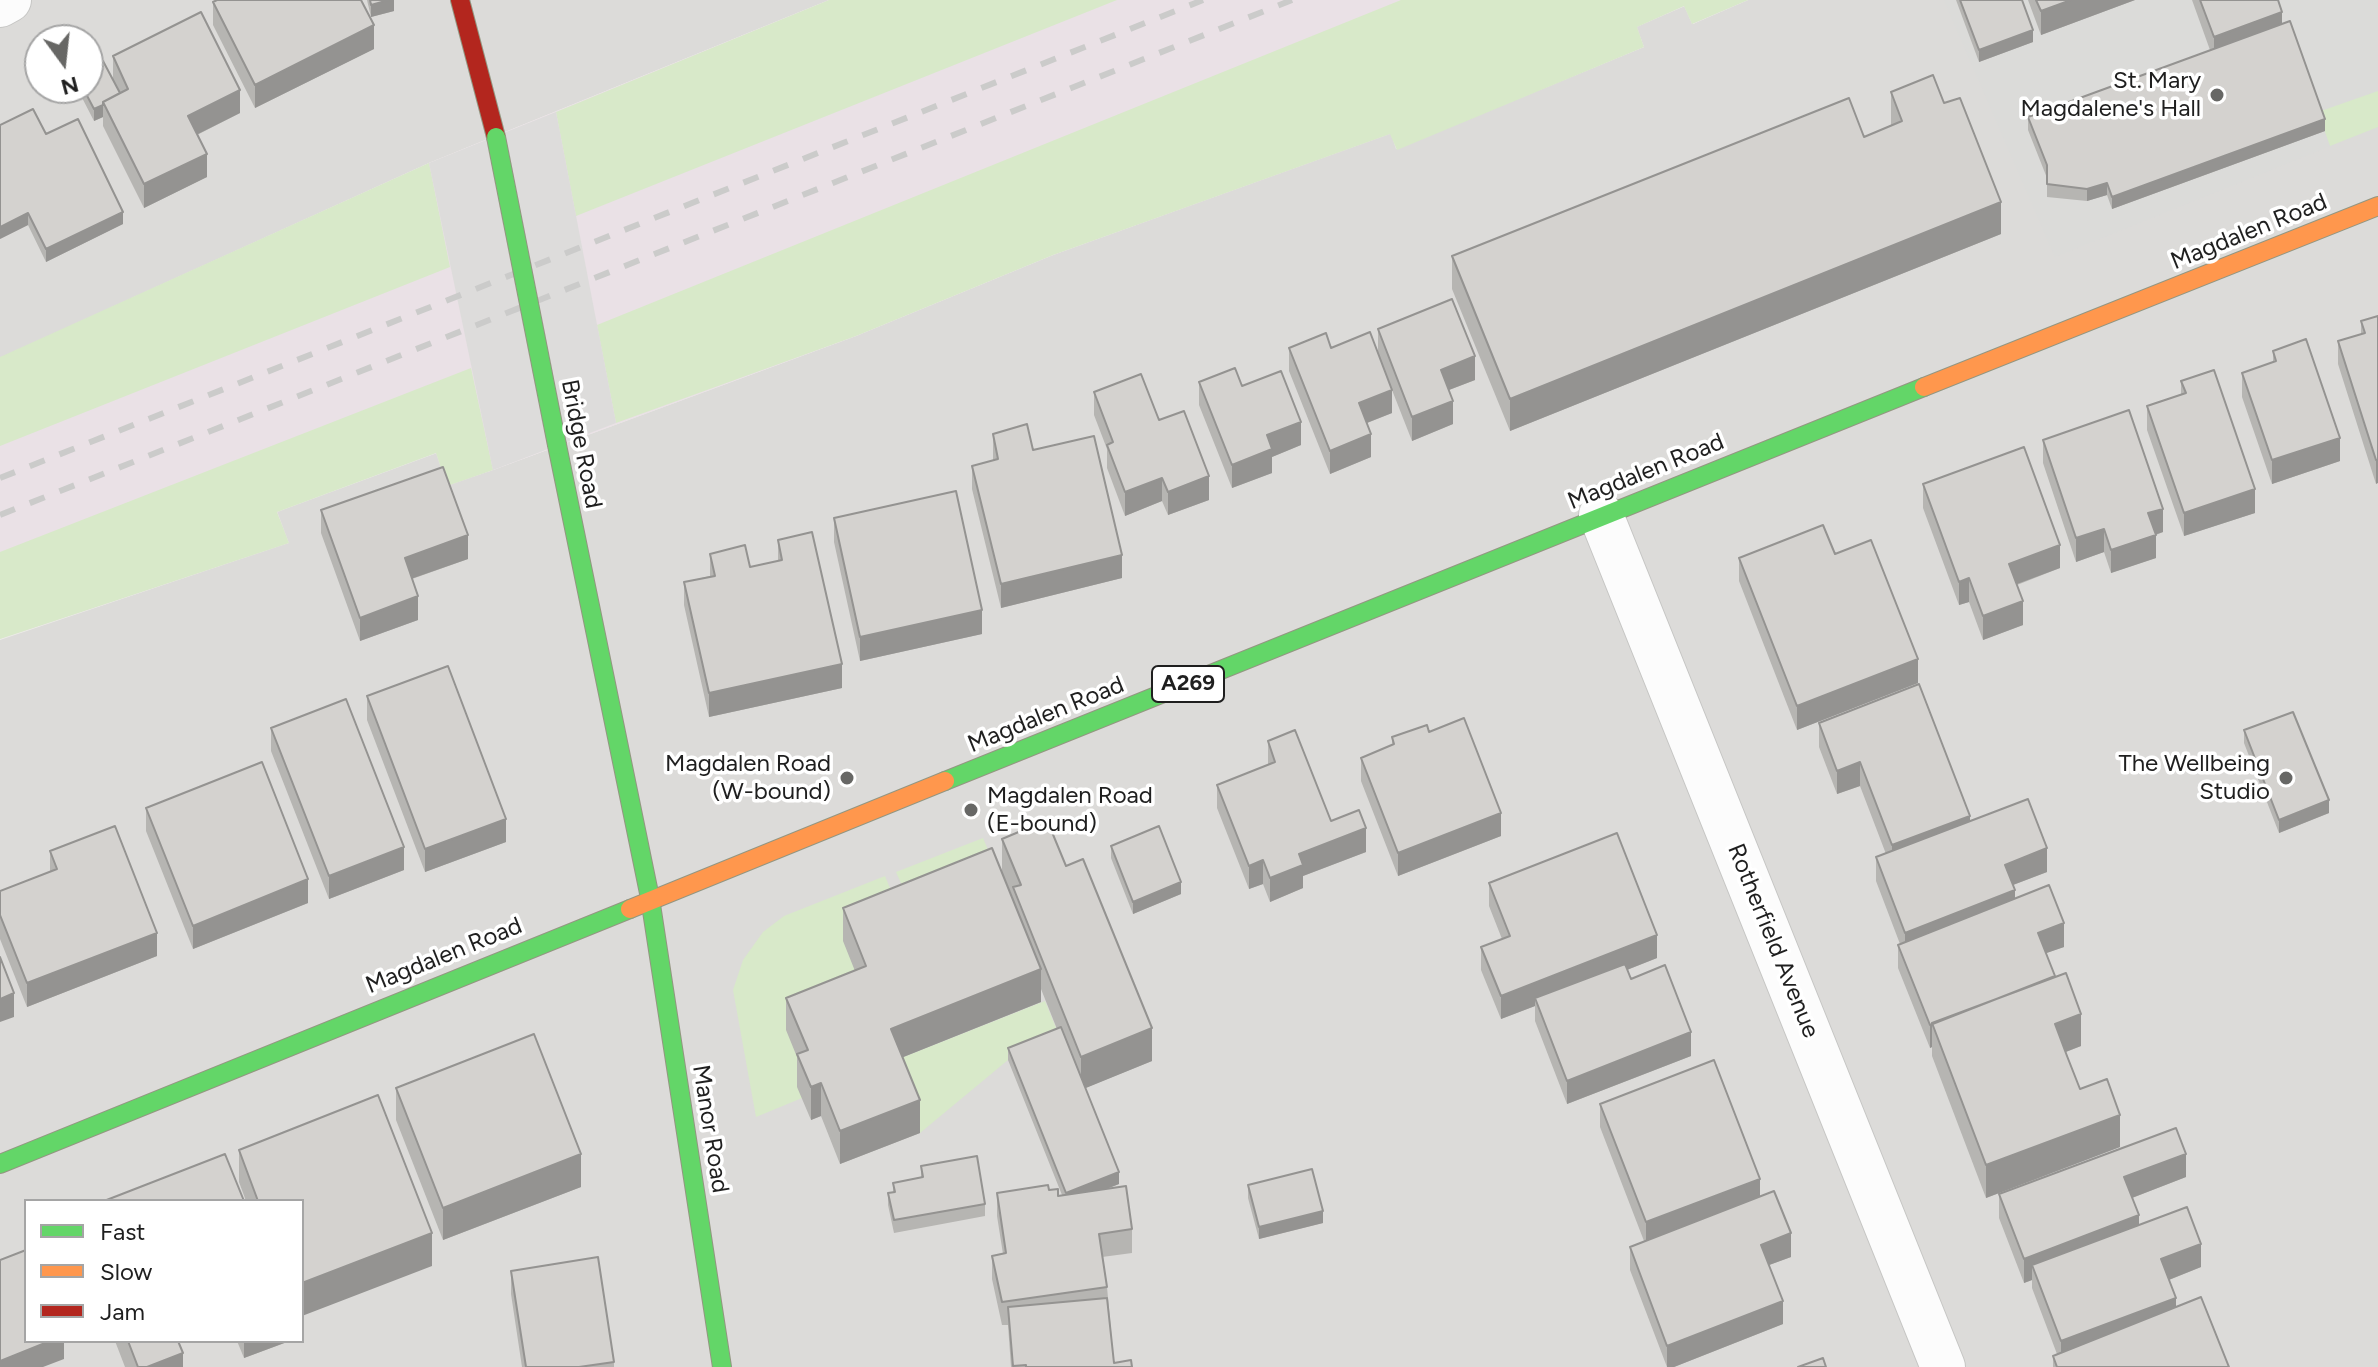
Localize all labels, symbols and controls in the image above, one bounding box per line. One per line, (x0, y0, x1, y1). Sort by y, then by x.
north arrow (24, 24, 104, 104)
place label: St. Mary Magdalene's Hall (2020, 67, 2201, 123)
text: N (58, 70, 82, 101)
marker: St. Mary Magdalene's Hall (2208, 86, 2226, 104)
street label: Magdalen Road (2167, 188, 2331, 276)
street label: Bridge Road (554, 377, 608, 511)
street label: Magdalen Road (1564, 428, 1728, 516)
road number: A269 (1152, 666, 1224, 702)
street label: Magdalen Road (964, 671, 1128, 759)
place label: Magdalen Road (W-bound) (665, 750, 831, 806)
place label: The Wellbeing Studio (2118, 750, 2270, 806)
marker: Magdalen Road (W-bound) (838, 769, 856, 787)
marker: The Wellbeing Studio (2277, 769, 2295, 787)
place label: Magdalen Road (E-bound) (987, 782, 1153, 838)
marker: Magdalen Road (E-bound) (962, 801, 980, 819)
street label: Rotherfield Avenue (1721, 840, 1825, 1042)
street label: Magdalen Road (362, 912, 526, 1000)
street label: Manor Road (686, 1063, 734, 1195)
legend (24, 1199, 304, 1343)
text: Fast (100, 1217, 145, 1246)
text: Slow (100, 1257, 152, 1286)
text: Jam (100, 1297, 145, 1326)

